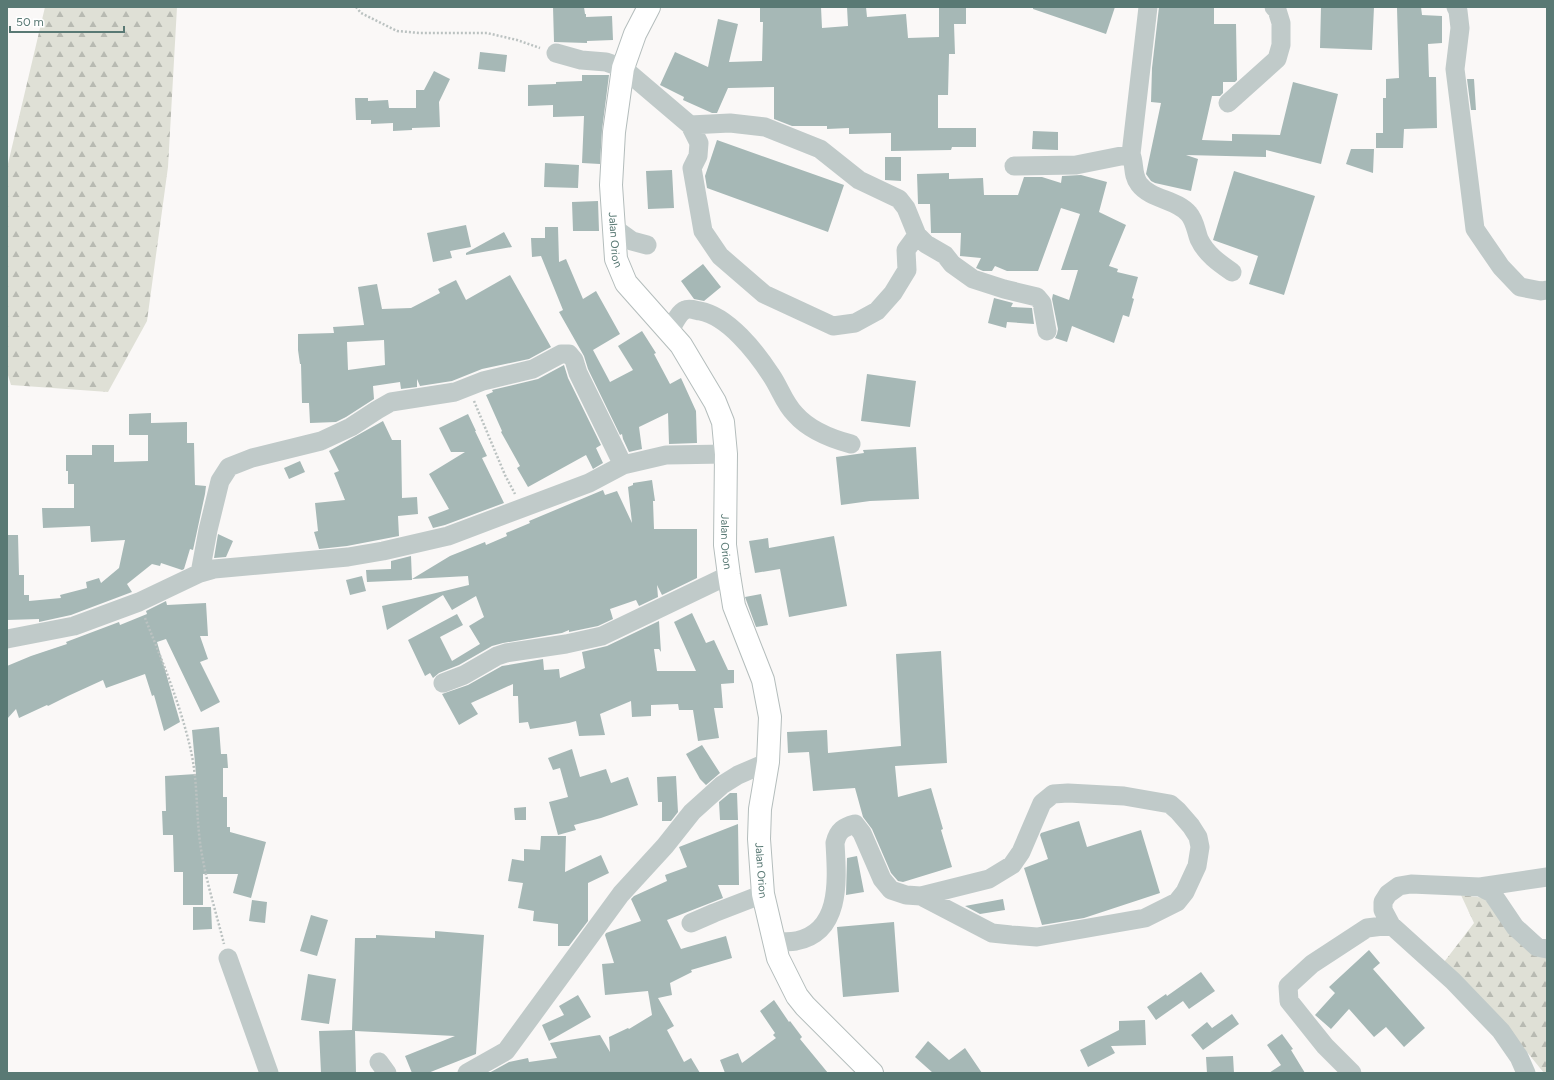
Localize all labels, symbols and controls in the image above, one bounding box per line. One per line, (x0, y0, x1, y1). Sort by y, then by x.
scale bar (10, 8, 124, 34)
text: 50 m (16, 15, 44, 29)
street label: Jalan Orion (606, 212, 625, 269)
street label: Jalan Orion (718, 514, 734, 570)
street label: Jalan Orion (752, 842, 770, 899)

